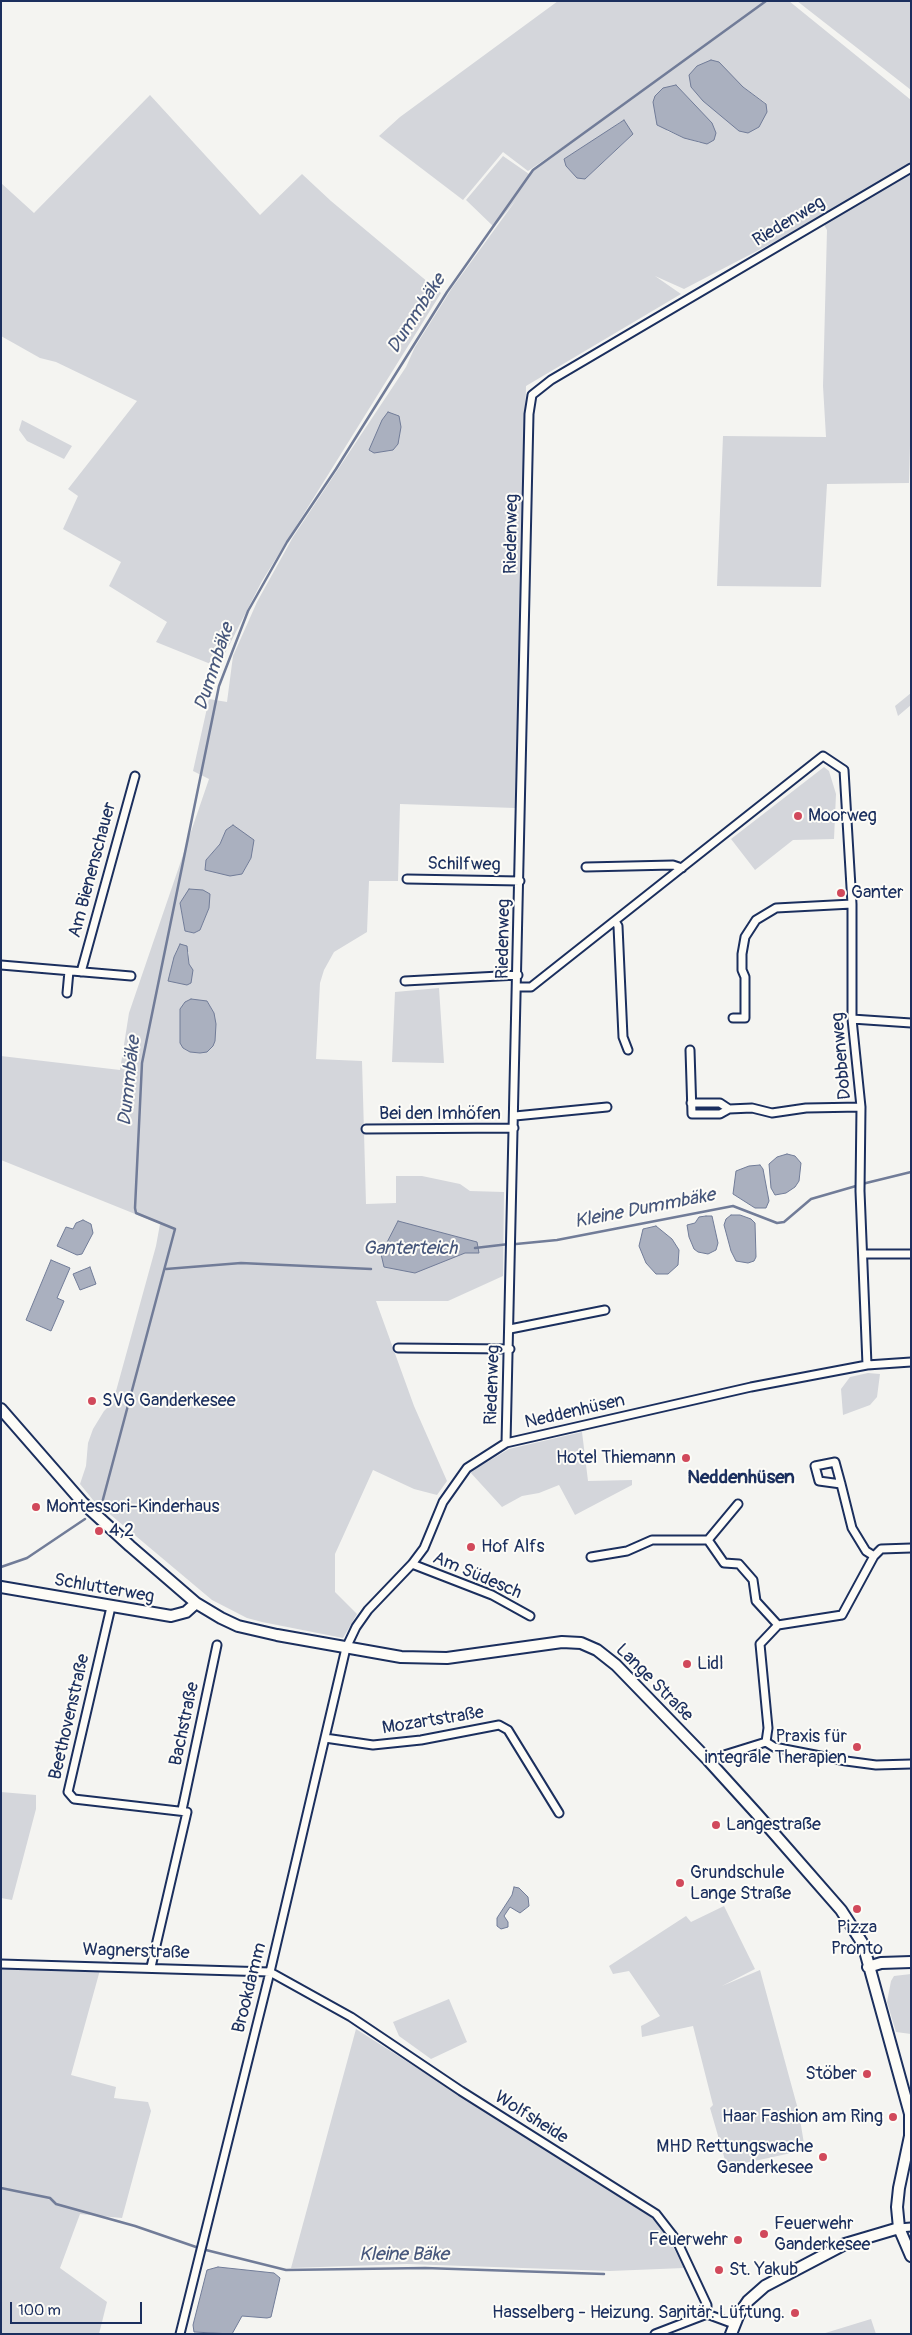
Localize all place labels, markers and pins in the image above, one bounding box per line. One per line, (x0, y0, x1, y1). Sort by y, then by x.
place label: Moorweg (808, 805, 877, 827)
marker: Moorweg (792, 810, 804, 822)
place label: Ganter (851, 882, 903, 904)
marker: Ganter (835, 887, 847, 899)
place label: SVG Ganderkesee (102, 1390, 236, 1412)
marker: SVG Ganderkesee (86, 1395, 98, 1407)
place label: Hotel Thiemann (556, 1447, 676, 1469)
marker: Hotel Thiemann (680, 1452, 692, 1464)
place label: Montessori-Kinderhaus (46, 1496, 220, 1518)
marker: Montessori-Kinderhaus (30, 1501, 42, 1513)
place label: 4,2 (109, 1520, 134, 1542)
marker: 4,2 (93, 1525, 105, 1537)
place label: Hof Alfs (481, 1536, 545, 1558)
marker: Hof Alfs (465, 1541, 477, 1553)
place label: Lidl (697, 1653, 723, 1675)
marker: Lidl (681, 1658, 693, 1670)
place label: Praxis für integrale Therapien (704, 1726, 847, 1768)
marker: Praxis für integrale Therapien (851, 1741, 863, 1753)
place label: Langestraße (726, 1814, 821, 1836)
marker: Langestraße (710, 1819, 722, 1831)
place label: Grundschule Lange Straße (690, 1862, 791, 1905)
marker: Grundschule Lange Straße (674, 1877, 686, 1889)
marker: Pizza Pronto (851, 1903, 863, 1915)
place label: Pizza Pronto (831, 1917, 883, 1960)
place label: Stöber (805, 2063, 857, 2085)
marker: Stöber (861, 2068, 873, 2080)
place label: Haar Fashion am Ring (722, 2106, 883, 2128)
marker: Haar Fashion am Ring (887, 2111, 899, 2123)
place label: MHD Rettungswache Ganderkesee (656, 2136, 813, 2178)
marker: MHD Rettungswache Ganderkesee (817, 2151, 829, 2163)
place label: Feuerwehr Ganderkesee (774, 2213, 870, 2256)
marker: Feuerwehr Ganderkesee (758, 2228, 770, 2240)
place label: Feuerwehr (649, 2229, 728, 2251)
marker: Feuerwehr (732, 2234, 744, 2246)
place label: St. Yakub (729, 2259, 798, 2281)
marker: St. Yakub (713, 2264, 725, 2276)
place label: Hasselberg - Heizung. Sanitär. Lüftung. (492, 2302, 785, 2324)
marker: Hasselberg - Heizung. Sanitär. Lüftung. (789, 2307, 801, 2319)

